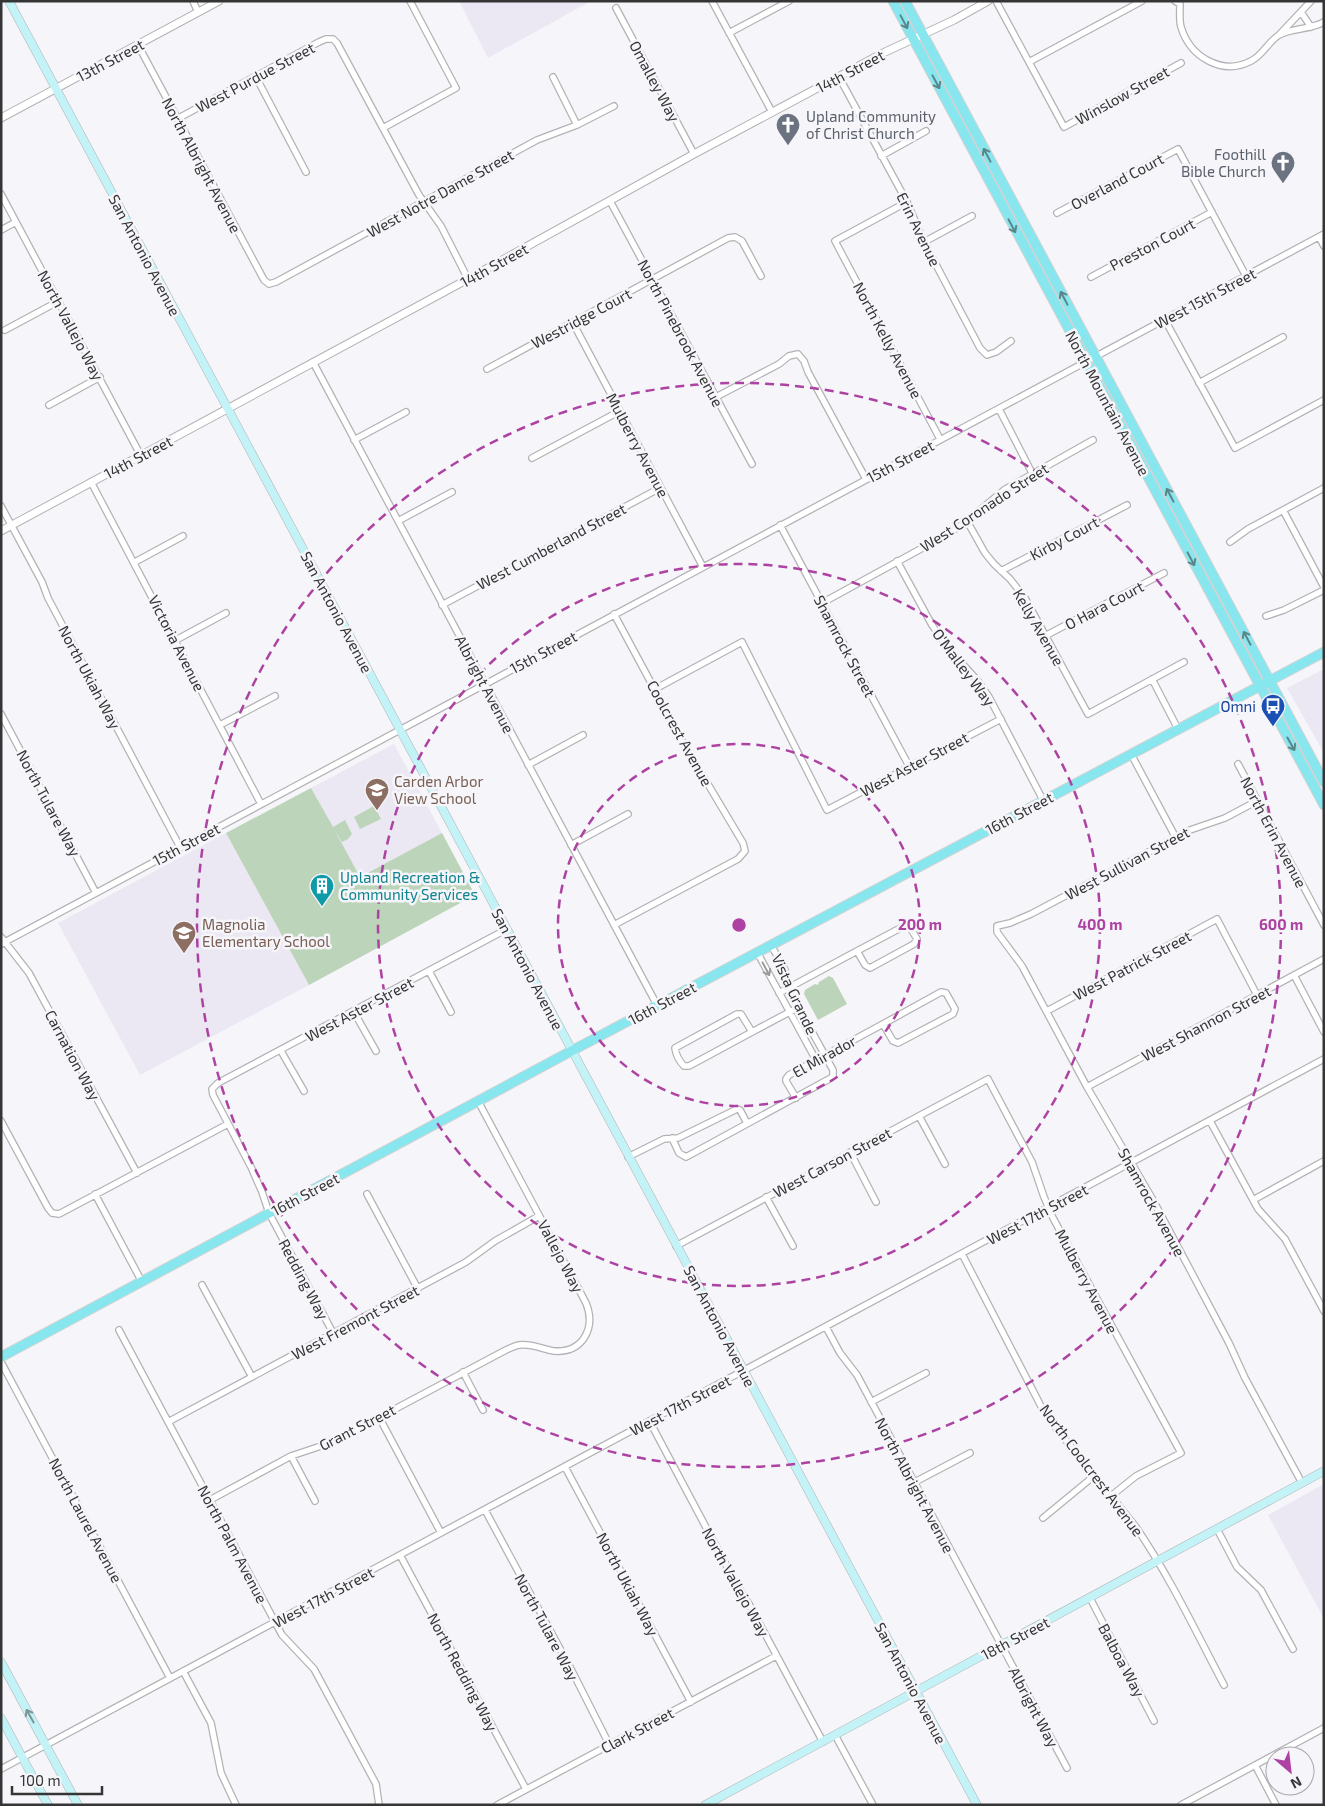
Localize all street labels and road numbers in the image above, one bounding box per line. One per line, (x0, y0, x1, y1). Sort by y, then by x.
street label: 13th Street (73, 35, 147, 85)
street label: Omalley Way (626, 37, 684, 125)
street label: West Purdue Street (192, 38, 318, 116)
street label: 14th Street (813, 45, 887, 96)
street label: Winslow Street (1072, 62, 1172, 128)
street label: North Albright Avenue (159, 94, 245, 236)
street label: West Notre Dame Street (363, 145, 517, 241)
street label: Overland Court (1067, 149, 1167, 213)
street label: Erin Avenue (893, 189, 945, 269)
street label: San Antonio Avenue (105, 191, 185, 319)
street label: Preston Court (1106, 214, 1198, 274)
street label: 14th Street (457, 239, 531, 291)
street label: North Pinebrook Avenue (634, 256, 728, 410)
street label: West 15th Street (1151, 264, 1259, 332)
street label: North Vallejo Way (34, 267, 108, 384)
street label: North Kelly Avenue (850, 279, 926, 401)
street label: Westridge Court (528, 284, 634, 352)
street label: North Mountain Avenue (1062, 327, 1154, 479)
street label: Mulberry Avenue (603, 390, 673, 500)
street label: 14th Street (101, 431, 175, 482)
street label: 15th Street (863, 436, 937, 486)
street label: West Coronado Street (917, 459, 1052, 555)
street label: West Cumberland Street (473, 499, 629, 593)
street label: Kirby Court (1026, 512, 1102, 564)
street label: San Antonio Avenue (297, 548, 377, 676)
street label: O Hara Court (1062, 577, 1147, 633)
street label: Kelly Avenue (1010, 585, 1068, 669)
street label: Victoria Avenue (145, 592, 209, 694)
street label: Shamrock Street (811, 592, 880, 700)
street label: North Ukiah Way (55, 622, 125, 732)
street label: O'Malley Way (929, 625, 999, 709)
street label: 15th Street (506, 627, 580, 677)
street label: Albright Avenue (452, 632, 518, 736)
street label: Coolcrest Avenue (644, 677, 716, 789)
street label: West Aster Street (857, 728, 971, 800)
street label: North Tulare Way (13, 747, 85, 860)
street label: North Erin Avenue (1237, 773, 1311, 891)
street label: 16th Street (982, 788, 1056, 838)
street label: 15th Street (149, 819, 223, 869)
street label: West Sullivan Street (1062, 822, 1192, 903)
street label: San Antonio Avenue (488, 905, 568, 1033)
street label: West Patrick Street (1070, 926, 1194, 1004)
street label: Vista Grande (768, 951, 822, 1037)
street label: West Aster Street (302, 973, 416, 1045)
street label: 16th Street (625, 978, 699, 1028)
street label: West Shannon Street (1138, 981, 1274, 1065)
street label: Carnation Way (42, 1007, 104, 1103)
street label: El Mirador (789, 1031, 859, 1081)
street label: West Carson Street (770, 1123, 894, 1201)
street label: Shamrock Avenue (1115, 1145, 1189, 1259)
street label: 16th Street (268, 1169, 342, 1219)
street label: West 17th Street (983, 1180, 1091, 1248)
street label: Vallejo Way (533, 1217, 588, 1296)
street label: Mulberry Avenue (1052, 1226, 1122, 1336)
street label: Redding Way (275, 1236, 333, 1322)
street label: San Antonio Avenue (680, 1262, 760, 1390)
street label: West Fremont Street (288, 1281, 422, 1363)
street label: West 17th Street (626, 1371, 734, 1439)
street label: Grant Street (316, 1400, 398, 1454)
street label: North Coolcrest Avenue (1036, 1400, 1148, 1540)
street label: North Albright Avenue (872, 1414, 958, 1556)
street label: North Laurel Avenue (46, 1455, 126, 1585)
street label: North Palm Avenue (194, 1482, 272, 1606)
street label: North Vallejo Way (698, 1524, 773, 1640)
street label: North Ukiah Way (593, 1529, 663, 1639)
street label: West 17th Street (269, 1563, 377, 1631)
street label: North Tulare Way (511, 1571, 583, 1684)
street label: North Redding Way (424, 1610, 502, 1734)
street label: 18th Street (978, 1612, 1052, 1663)
street label: San Antonio Avenue (871, 1619, 951, 1747)
street label: Balboa Way (1095, 1620, 1149, 1700)
street label: Albright Way (1005, 1664, 1063, 1750)
street label: Clark Street (598, 1703, 677, 1757)

